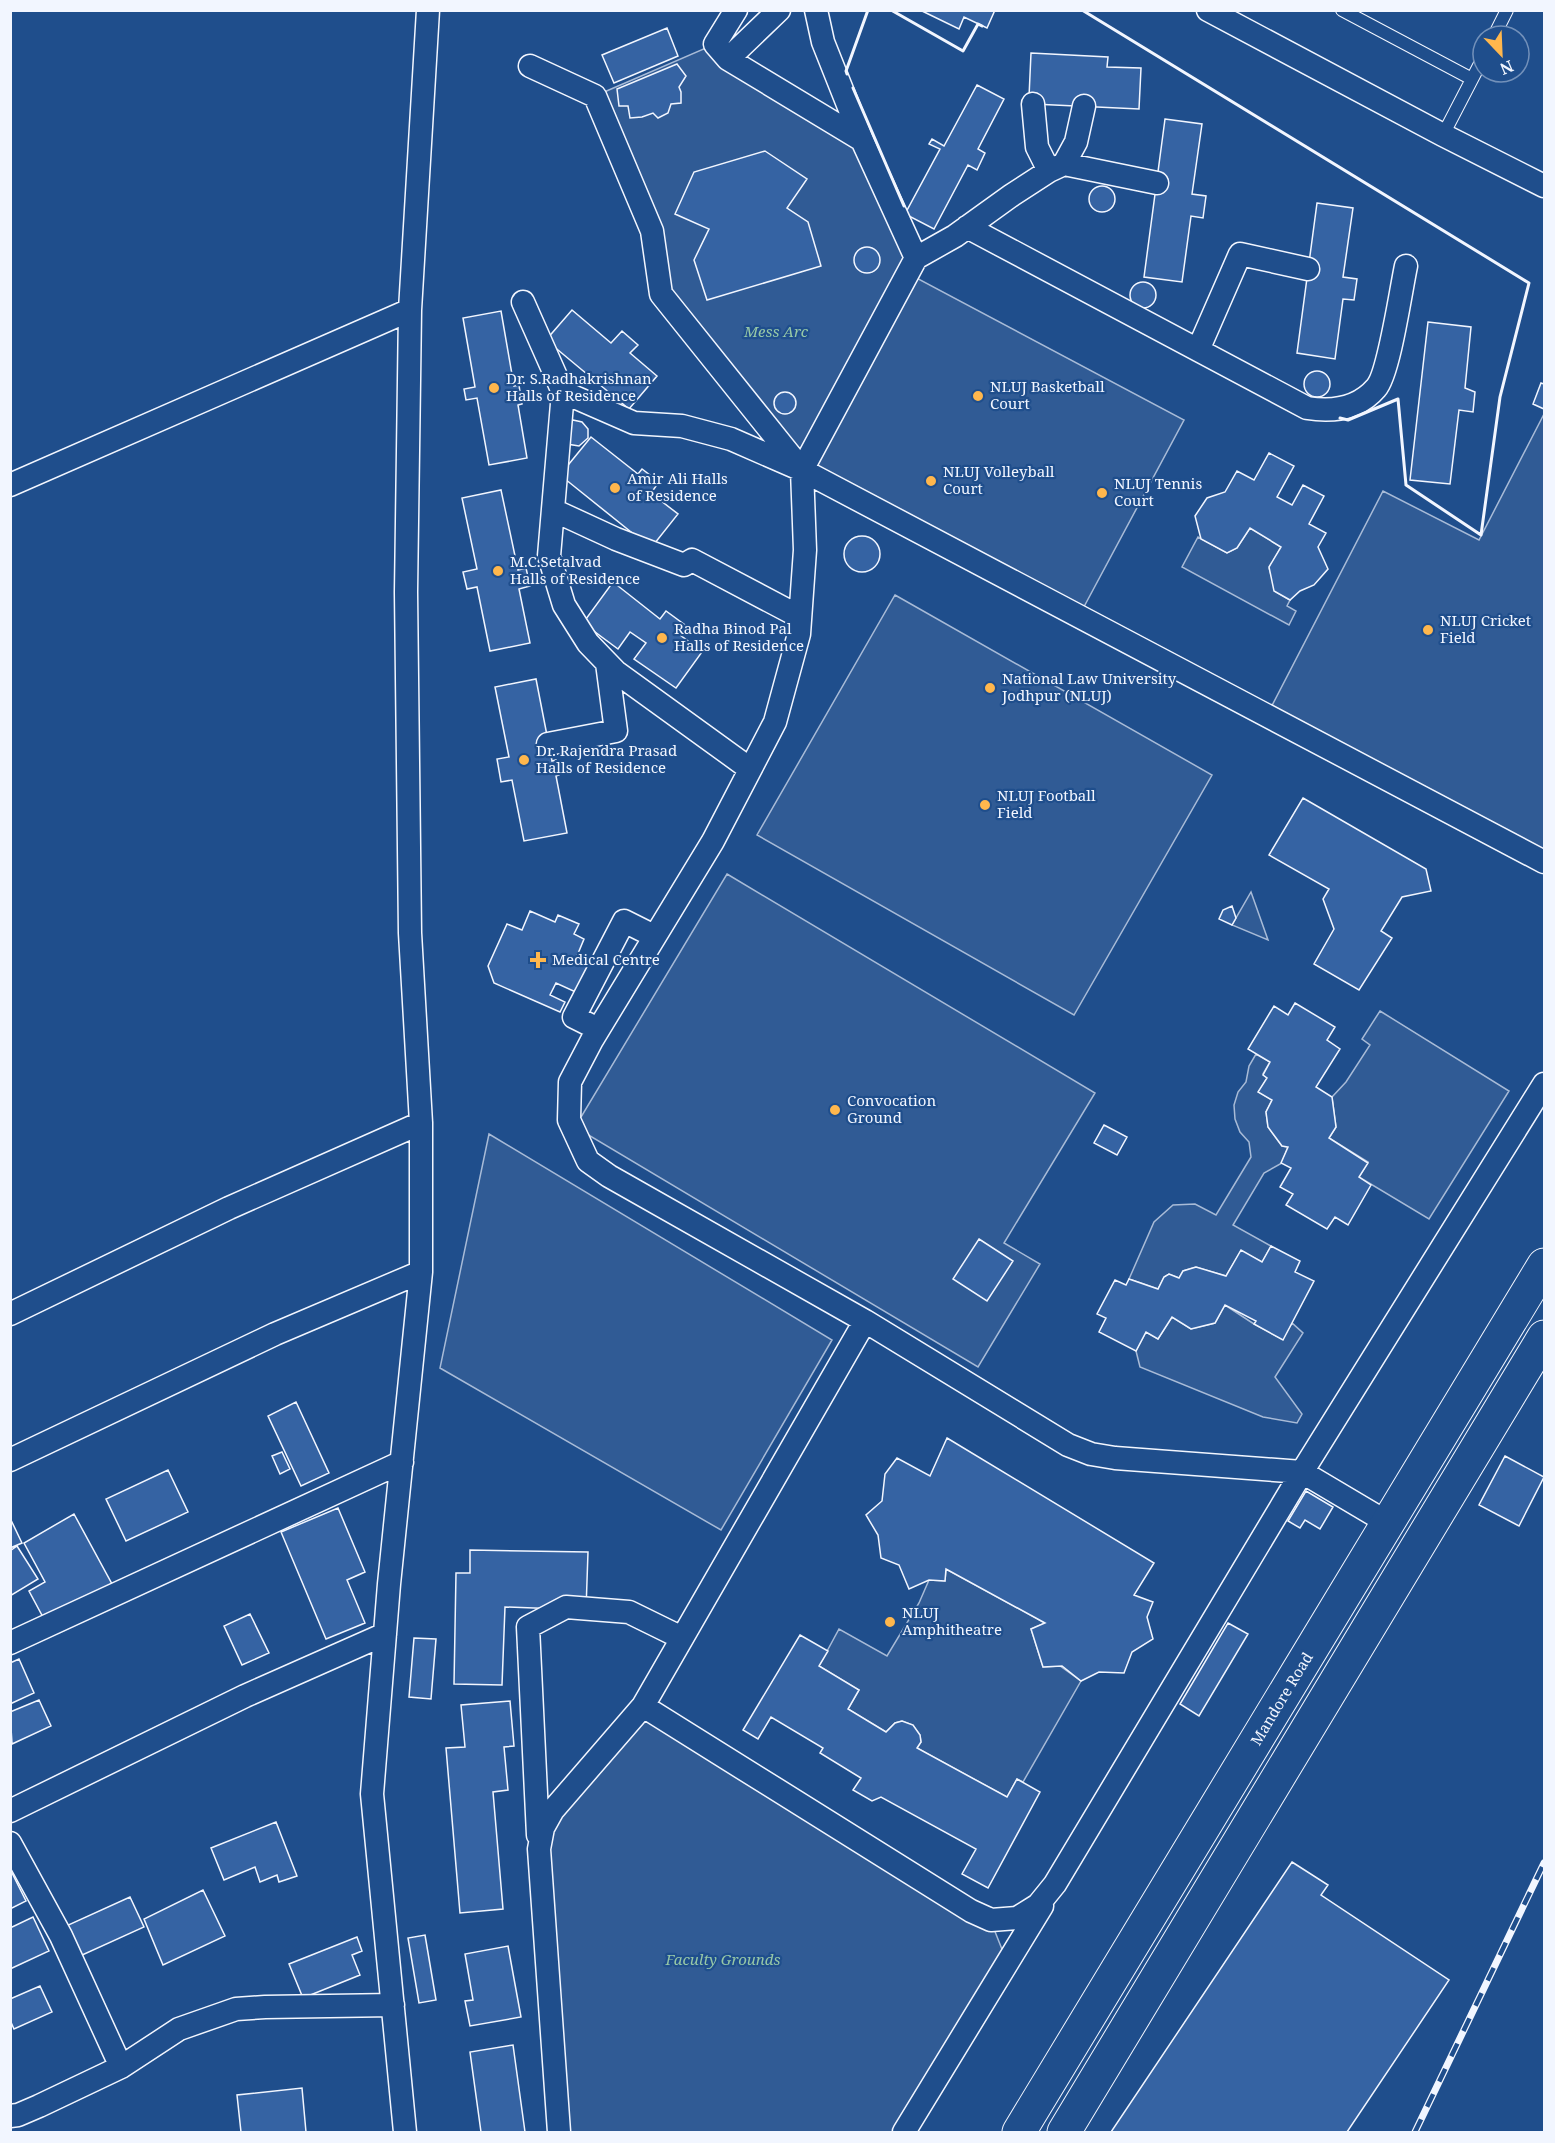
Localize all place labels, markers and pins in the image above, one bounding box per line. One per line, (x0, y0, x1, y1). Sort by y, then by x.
place label: Dr. S.Radhakrishnan Halls of Residence (506, 368, 652, 405)
place label: NLUJ Basketball Court (990, 376, 1105, 413)
marker: Dr. S.Radhakrishnan Halls of Residence (487, 381, 501, 395)
marker: NLUJ Basketball Court (971, 389, 985, 403)
place label: NLUJ Volleyball Court (943, 461, 1055, 498)
place label: Amir Ali Halls of Residence (627, 468, 728, 505)
place label: NLUJ Tennis Court (1114, 473, 1202, 510)
marker: NLUJ Volleyball Court (924, 474, 938, 488)
marker: Amir Ali Halls of Residence (608, 481, 622, 495)
marker: NLUJ Tennis Court (1095, 486, 1109, 500)
place label: M.C.Setalvad Halls of Residence (510, 551, 640, 588)
marker: M.C.Setalvad Halls of Residence (491, 564, 505, 578)
place label: NLUJ Cricket Field (1440, 610, 1531, 647)
place label: Radha Binod Pal Halls of Residence (674, 618, 804, 655)
marker: NLUJ Cricket Field (1421, 623, 1435, 637)
marker: Radha Binod Pal Halls of Residence (655, 631, 669, 645)
place label: National Law University Jodhpur (NLUJ) (1001, 668, 1177, 705)
marker: National Law University Jodhpur (NLUJ) (983, 681, 997, 695)
place label: Dr. Rajendra Prasad Halls of Residence (536, 740, 677, 777)
marker: Dr. Rajendra Prasad Halls of Residence (517, 753, 531, 767)
place label: NLUJ Football Field (997, 785, 1096, 822)
marker: NLUJ Football Field (978, 798, 992, 812)
place label: Medical Centre (552, 949, 660, 969)
marker: Medical Centre (529, 951, 547, 969)
place label: Convocation Ground (847, 1090, 936, 1127)
marker: Convocation Ground (828, 1103, 842, 1117)
place label: NLUJ Amphitheatre (902, 1602, 1002, 1639)
marker: NLUJ Amphitheatre (883, 1615, 897, 1629)

